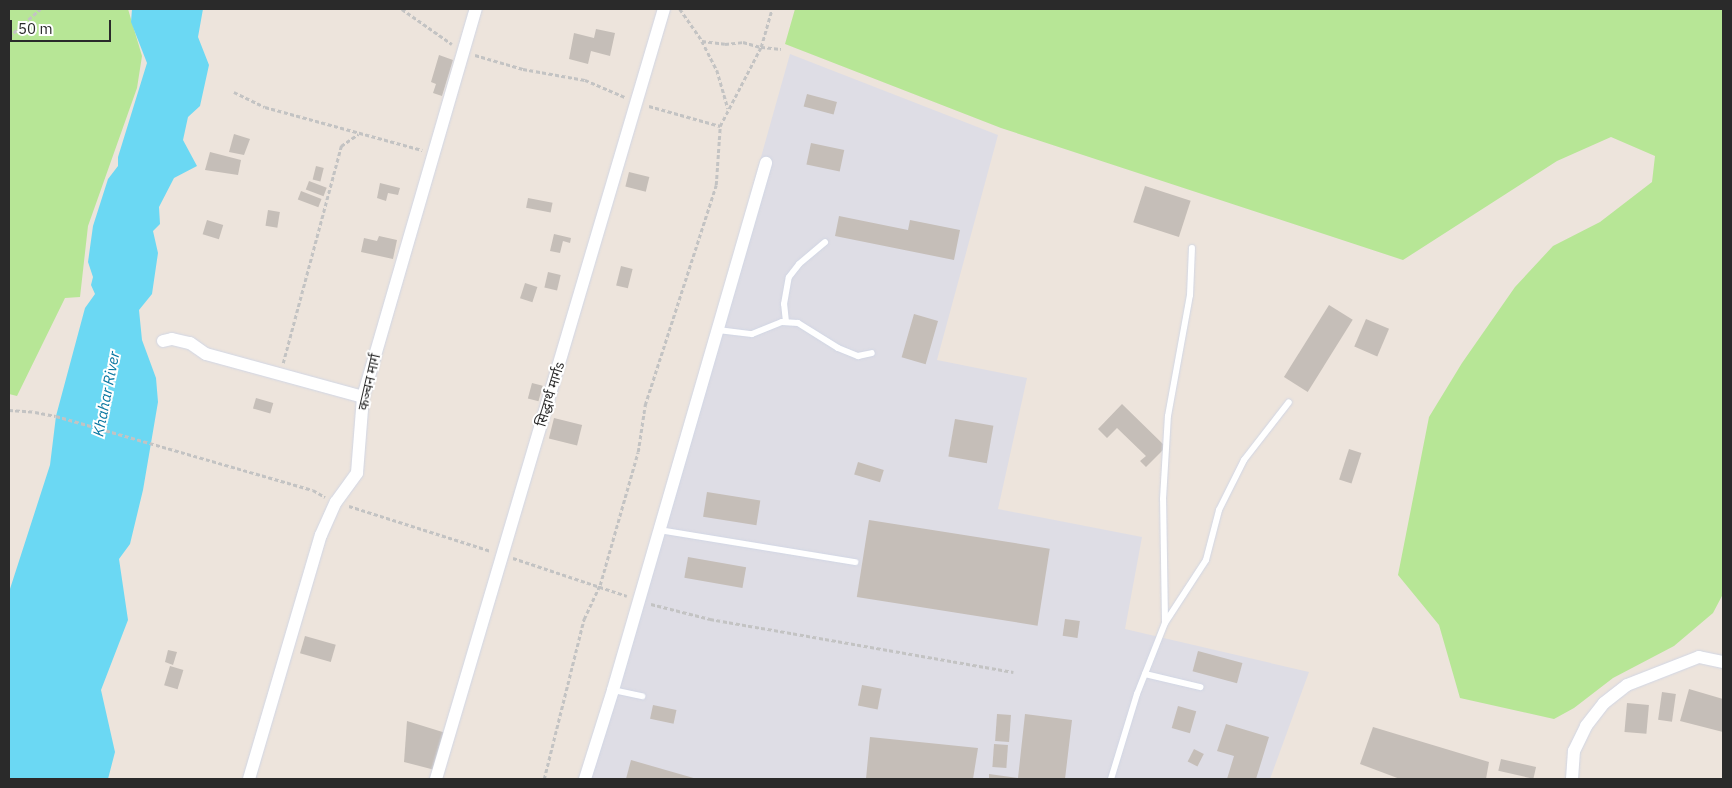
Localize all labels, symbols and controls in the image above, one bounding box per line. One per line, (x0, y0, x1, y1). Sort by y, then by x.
scale bar (12, 10, 114, 42)
text: 50 m (18, 19, 53, 38)
water label: Khahar River (89, 350, 123, 438)
street label: कञ्चन मार्ग (354, 352, 384, 412)
street label: सिद्धार्थ मार्गs (532, 360, 568, 428)

